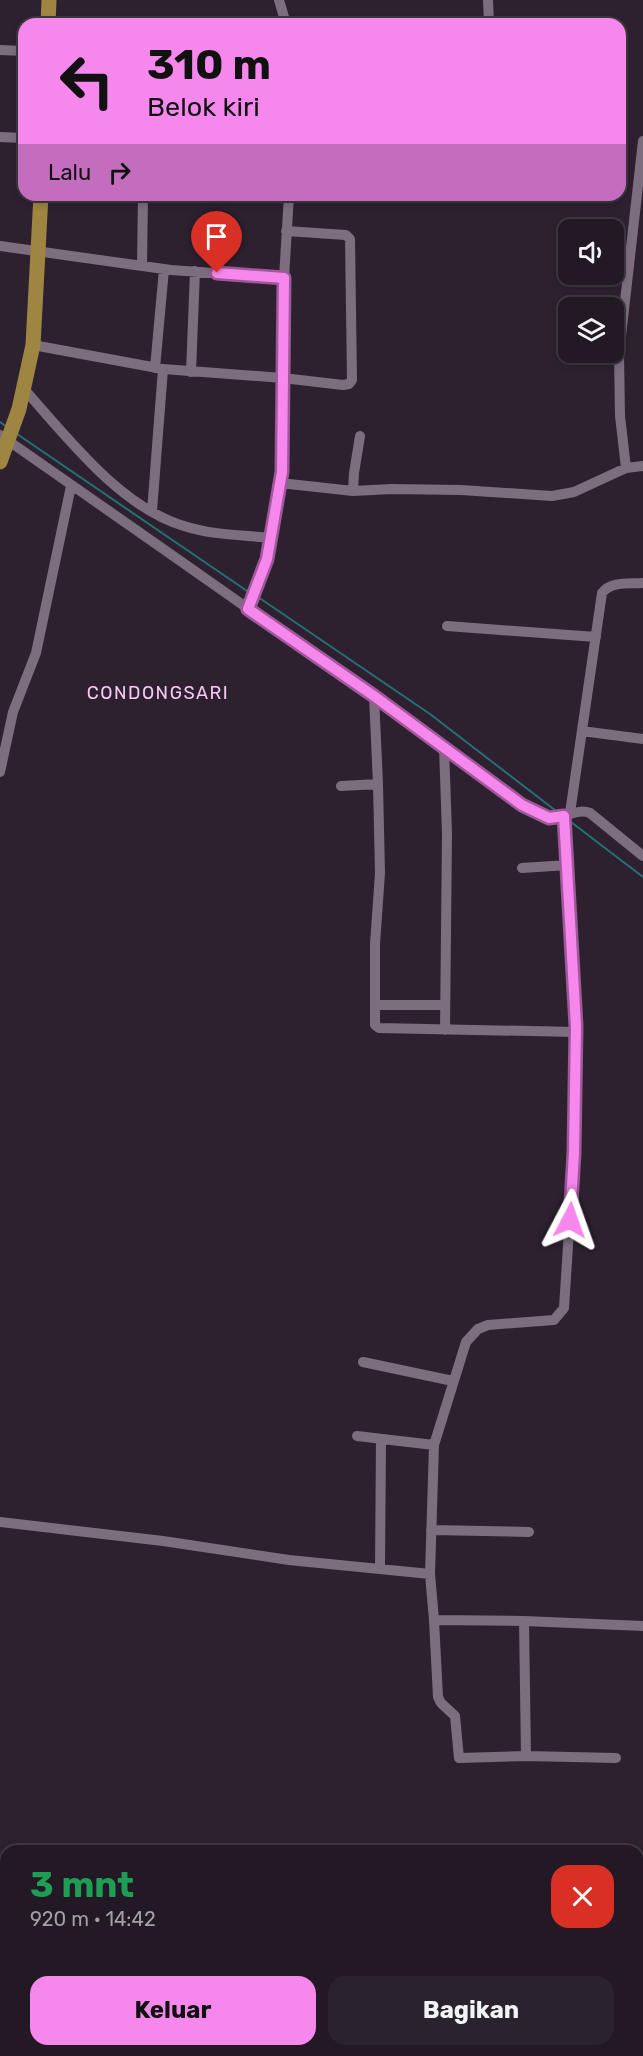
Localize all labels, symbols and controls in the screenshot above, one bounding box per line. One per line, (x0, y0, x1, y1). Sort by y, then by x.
text: 310 m (147, 40, 271, 90)
icon: left (48, 42, 126, 120)
text: Belok kiri (147, 91, 260, 123)
icon: right (103, 156, 136, 189)
text: Lalu (48, 159, 91, 186)
pin (191, 211, 242, 273)
map controls (558, 219, 624, 363)
button: sound (558, 219, 624, 285)
icon: arrive (200, 220, 233, 253)
button: layers (558, 297, 624, 363)
district label: CONDONGSARI (87, 682, 229, 704)
position arrow (538, 1188, 602, 1252)
text: 3 mnt (30, 1863, 134, 1906)
button: close (551, 1865, 614, 1928)
text: 920 m · 14:42 (30, 1907, 156, 1931)
button: Keluar (30, 1976, 316, 2045)
button: Bagikan (328, 1976, 614, 2045)

